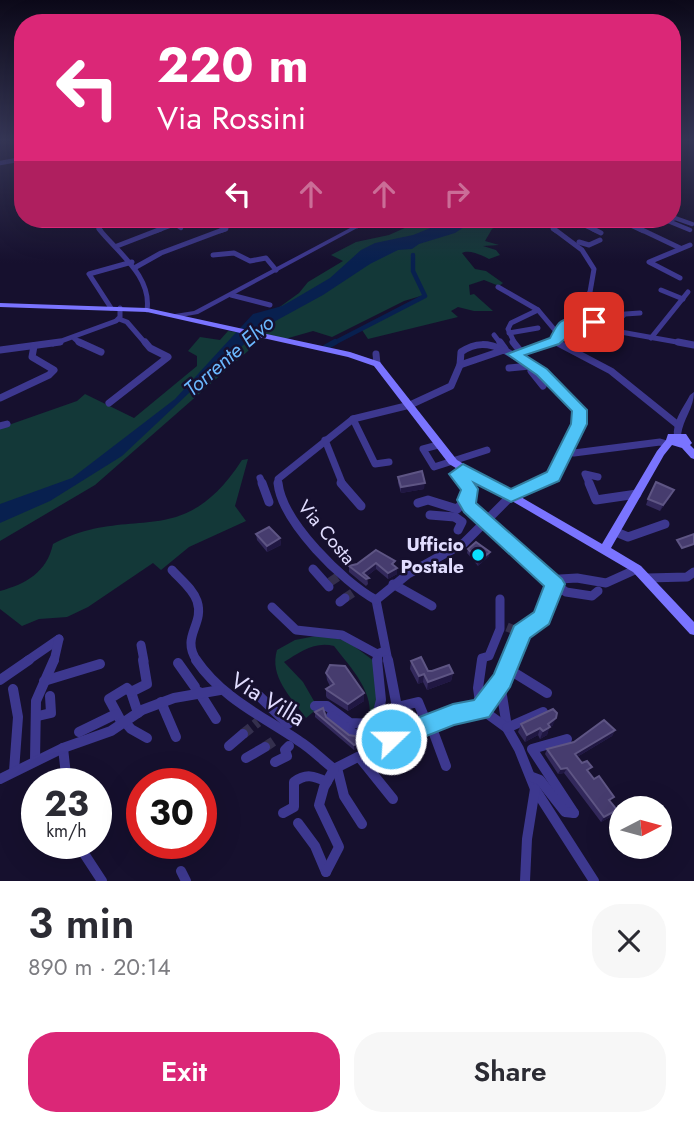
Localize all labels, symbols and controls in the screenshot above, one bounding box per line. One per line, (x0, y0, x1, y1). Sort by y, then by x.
text: 220 m (157, 30, 309, 100)
icon: left (42, 42, 133, 133)
text: Via Rossini (157, 95, 306, 141)
icon: left (219, 175, 257, 213)
icon: ahead (292, 175, 330, 213)
icon: ahead (365, 175, 403, 213)
icon: right (438, 175, 476, 213)
pin (564, 292, 624, 352)
icon: arrive (575, 303, 613, 341)
water label: Torrente Elvo (177, 308, 281, 404)
street label: Via Costa (292, 494, 362, 571)
place label: Ufficio Postale (401, 531, 464, 580)
marker: Ufficio Postale (470, 547, 486, 563)
street label: Via Villa (224, 663, 312, 735)
position arrow (354, 702, 428, 776)
speed limit sign: 30 (126, 768, 217, 859)
text: 23 (44, 779, 89, 829)
north arrow (609, 796, 672, 859)
map controls (609, 796, 672, 859)
text: km/h (46, 818, 87, 844)
text: 3 min (28, 893, 134, 954)
button: close (592, 904, 666, 978)
text: 890 m · 20:14 (28, 950, 171, 984)
button: Exit (28, 1032, 340, 1112)
button: Share (354, 1032, 666, 1112)

